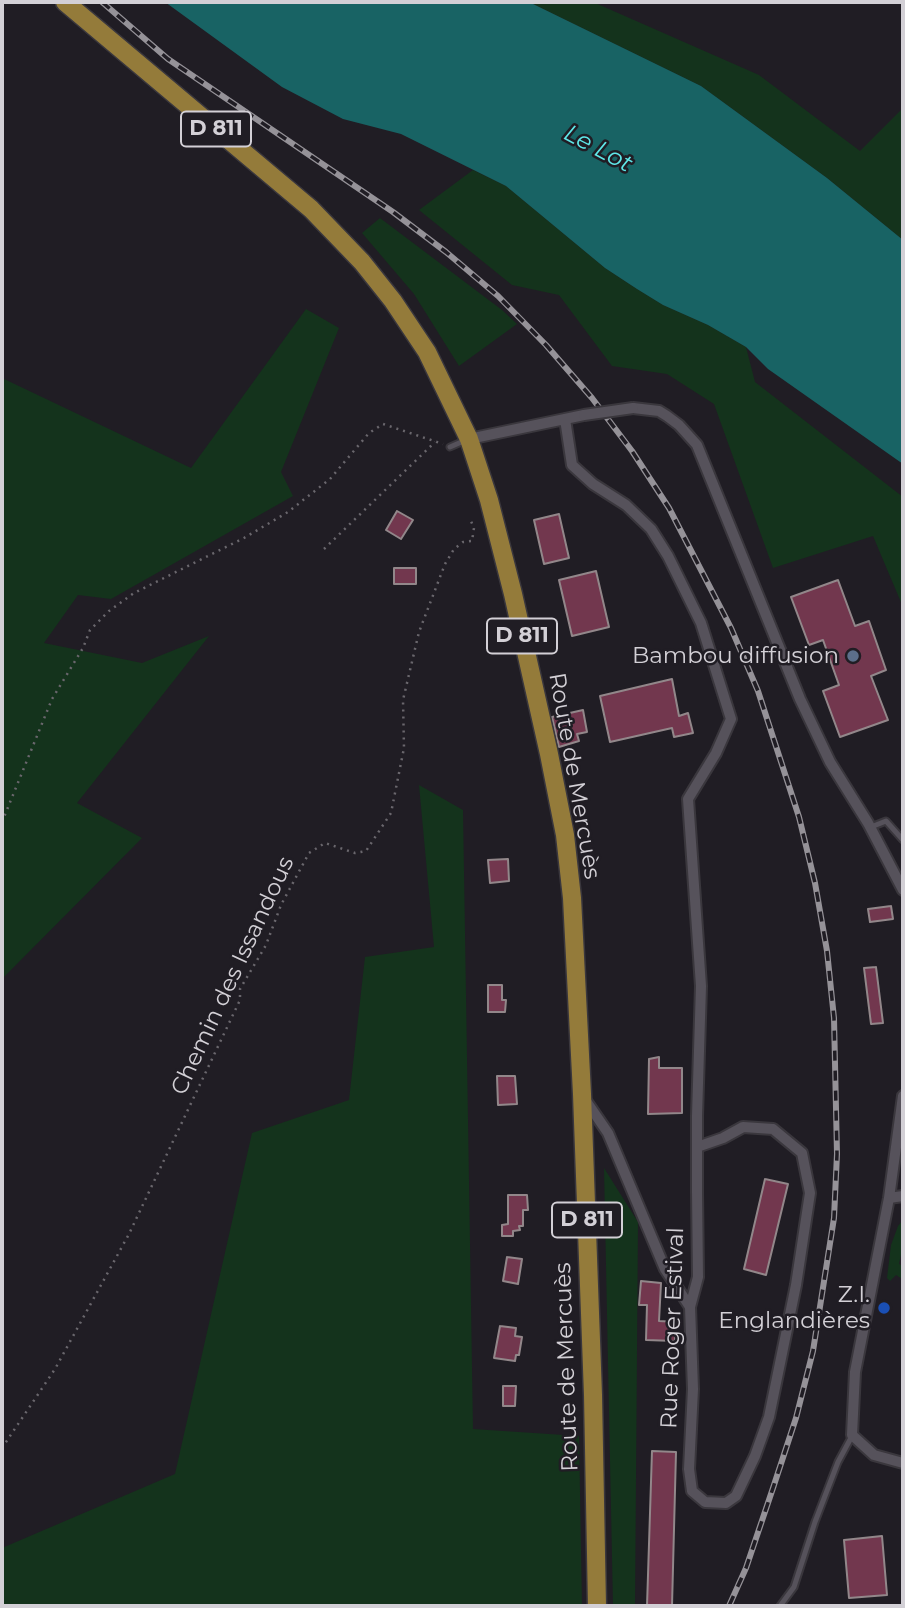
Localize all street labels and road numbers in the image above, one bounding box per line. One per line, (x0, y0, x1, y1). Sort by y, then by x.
road number: D 811 (181, 111, 251, 146)
road number: D 811 (487, 618, 557, 654)
street label: Route de Mercuès (542, 671, 606, 881)
street label: Chemin des Issandous (166, 852, 300, 1100)
road number: D 811 (552, 1202, 622, 1238)
street label: Rue Roger Estival (656, 1227, 690, 1429)
street label: Route de Mercuès (550, 1262, 584, 1472)

